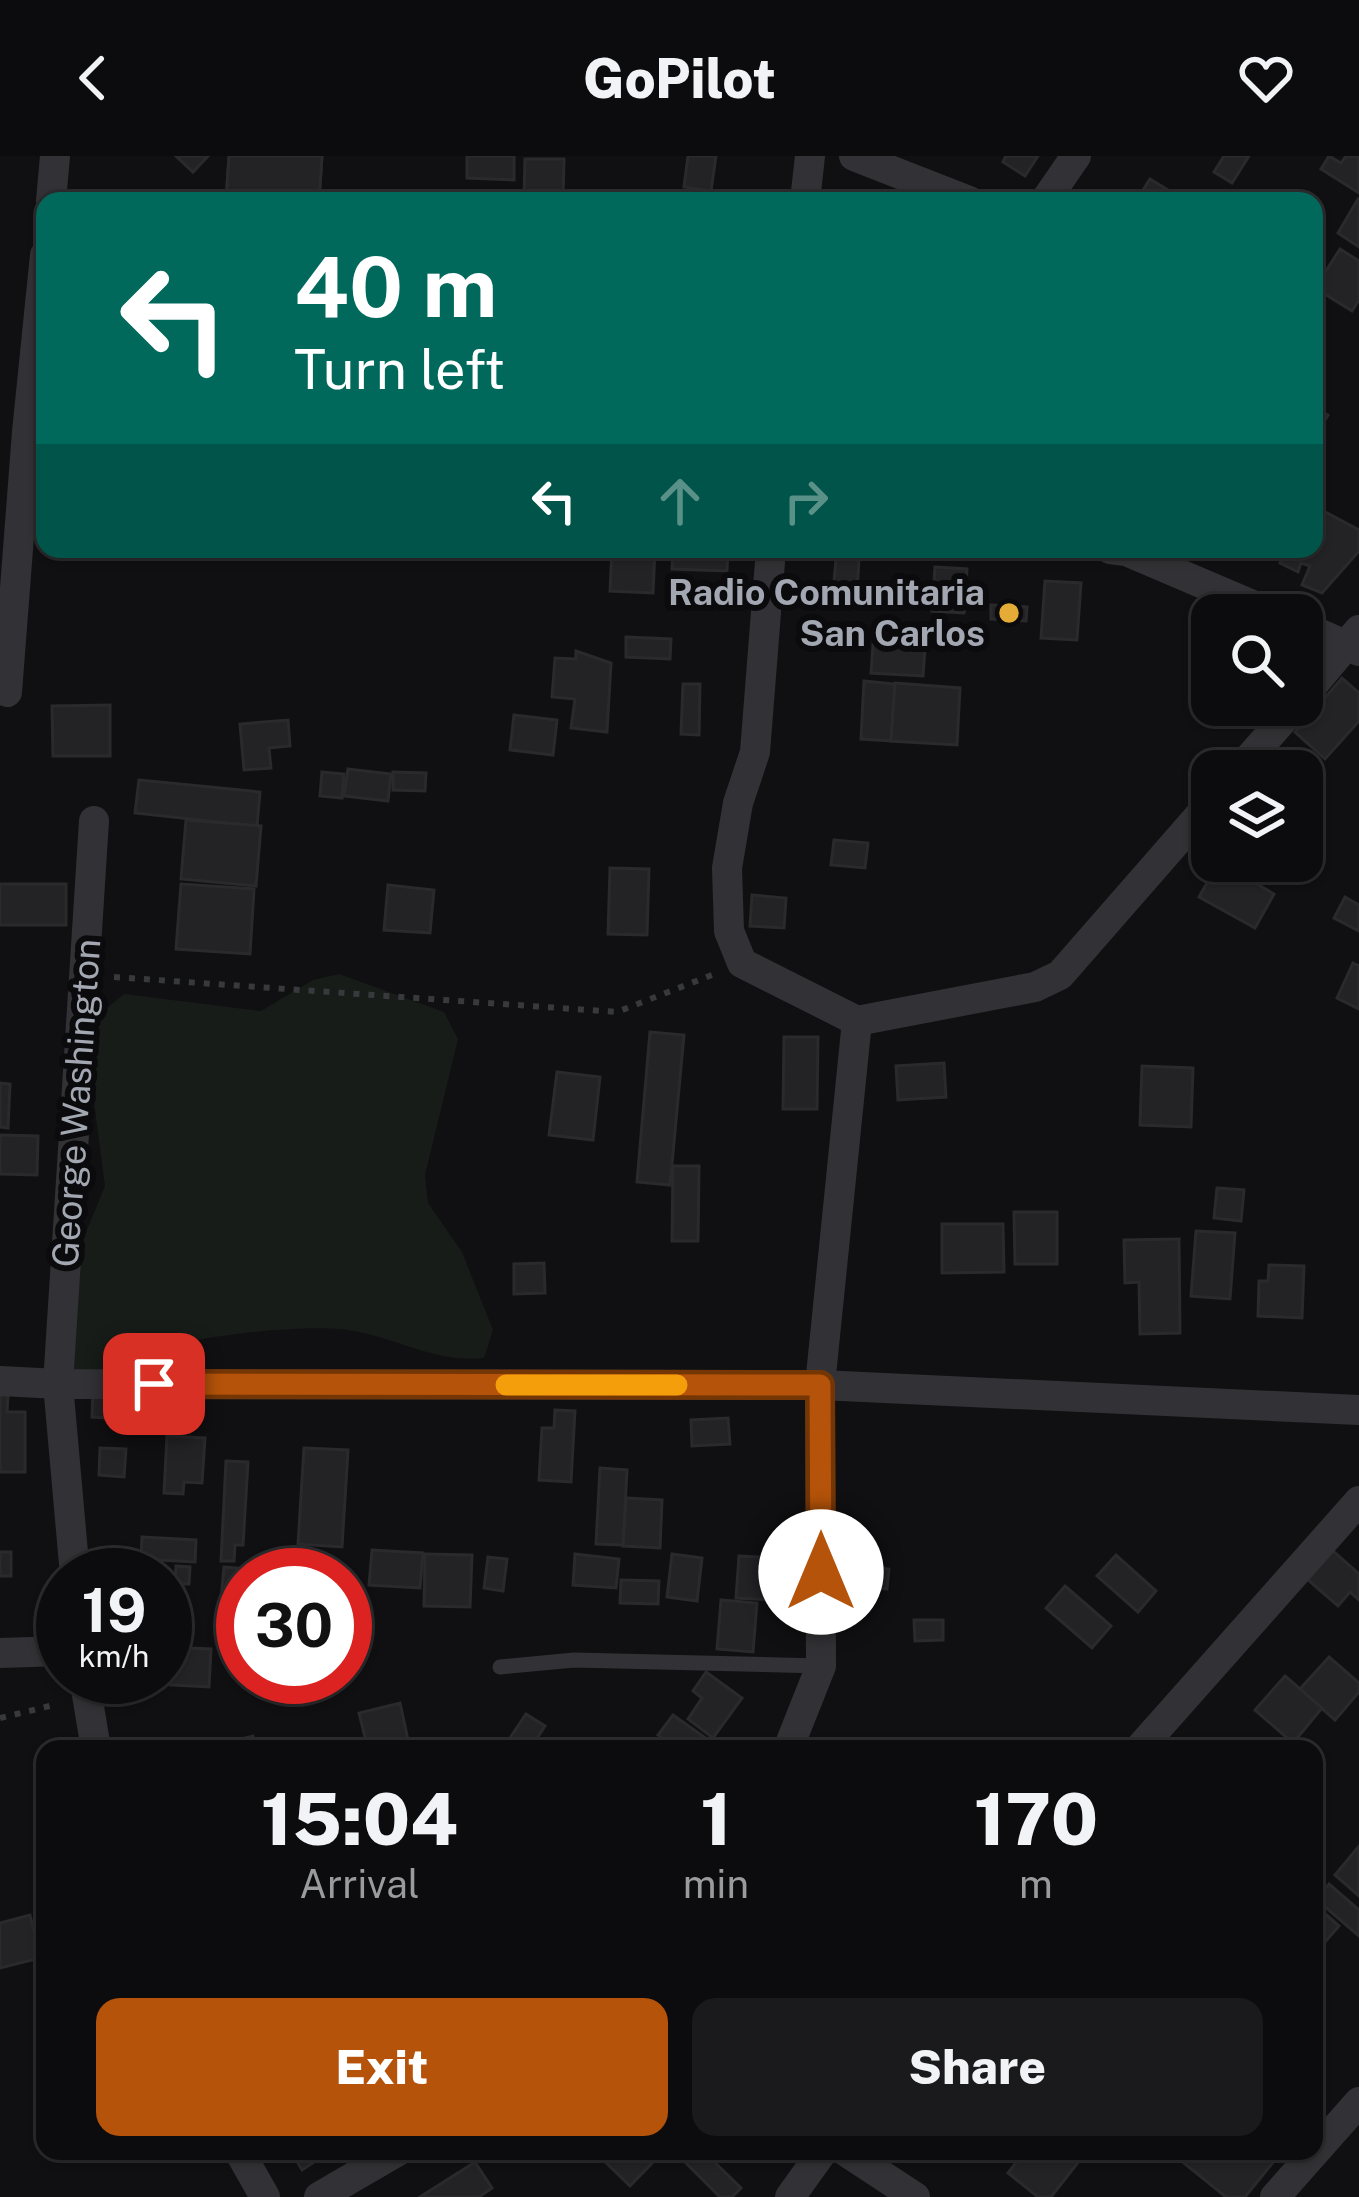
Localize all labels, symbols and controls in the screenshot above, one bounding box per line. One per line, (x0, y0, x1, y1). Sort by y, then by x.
icon: back (60, 45, 126, 111)
icon: heart (1233, 45, 1299, 111)
text: GoPilot (583, 47, 776, 110)
text: 40 m (294, 237, 497, 336)
icon: left (96, 240, 252, 396)
text: Turn left (294, 338, 505, 401)
icon: left (521, 468, 587, 534)
icon: ahead (647, 468, 713, 534)
icon: right (773, 468, 839, 534)
place label: Radio Comunitaria San Carlos (668, 571, 985, 654)
map controls (1191, 594, 1323, 882)
button: search (1191, 594, 1323, 726)
marker: Radio Comunitaria San Carlos (996, 600, 1022, 626)
button: layers (1191, 750, 1323, 882)
street label: George Washington (44, 937, 108, 1269)
pin (103, 1333, 205, 1435)
icon: arrive (121, 1351, 187, 1417)
position arrow (758, 1509, 884, 1635)
speed limit sign: 30 (216, 1548, 372, 1704)
text: 19 (81, 1575, 147, 1646)
text: km/h (79, 1638, 149, 1674)
text: 15:04 (261, 1777, 458, 1861)
text: 1 (700, 1777, 732, 1861)
text: 170 (974, 1777, 1098, 1861)
text: Arrival (299, 1861, 420, 1907)
text: min (683, 1861, 749, 1907)
text: m (1019, 1861, 1053, 1907)
button: Exit (96, 1998, 668, 2136)
button: Share (692, 1998, 1263, 2136)

